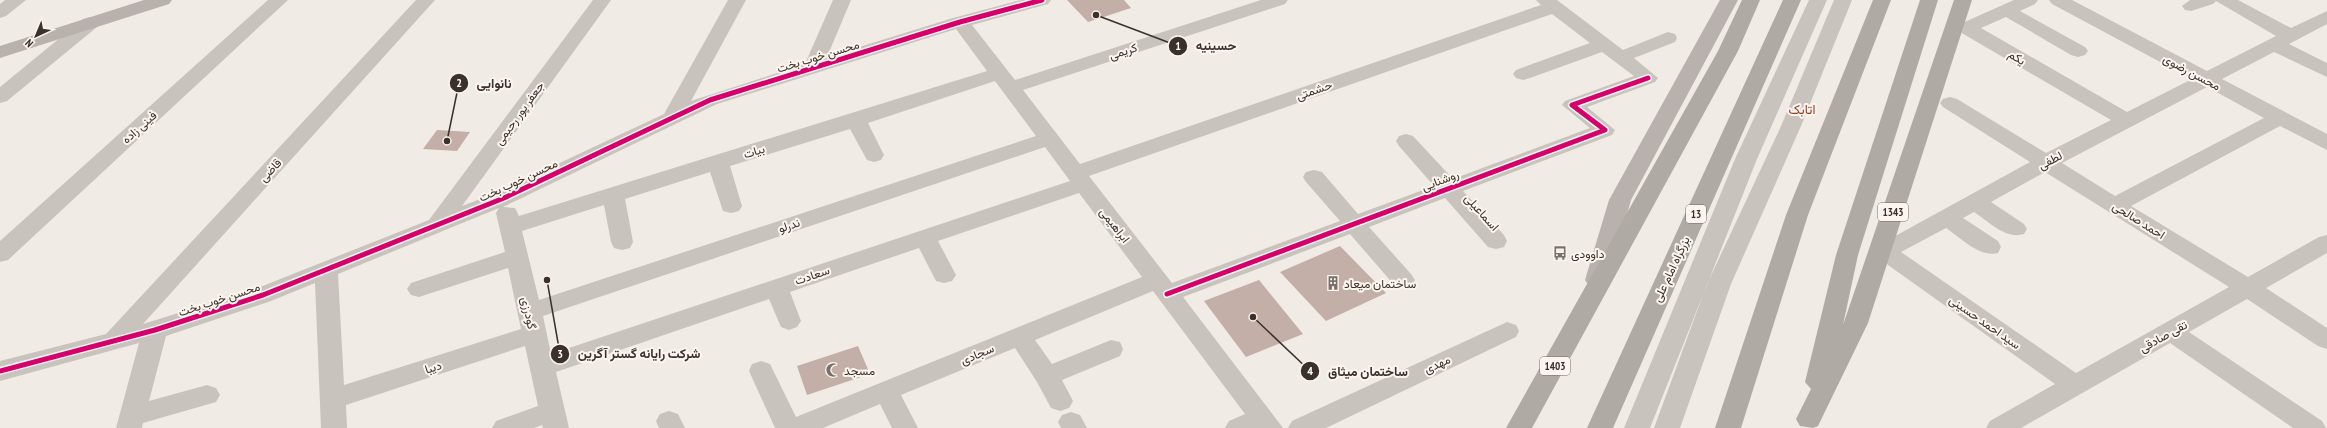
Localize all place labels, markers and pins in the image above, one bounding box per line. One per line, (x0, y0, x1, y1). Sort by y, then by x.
callout: حسینیه (1168, 33, 1244, 58)
callout: نانوایی (449, 71, 520, 96)
bus stop icon: داوودی (1552, 245, 1568, 261)
place label: داوودی (1571, 246, 1605, 262)
building icon: ساختمان میعاد (1325, 275, 1341, 291)
place label: ساختمان میعاد (1344, 276, 1416, 291)
callout: شرکت رایانه گستر آگرین (550, 341, 708, 366)
callout: ساختمان میثاق (1300, 358, 1416, 383)
mosque icon: مسجد (825, 362, 841, 378)
place label: مسجد (844, 363, 875, 378)

